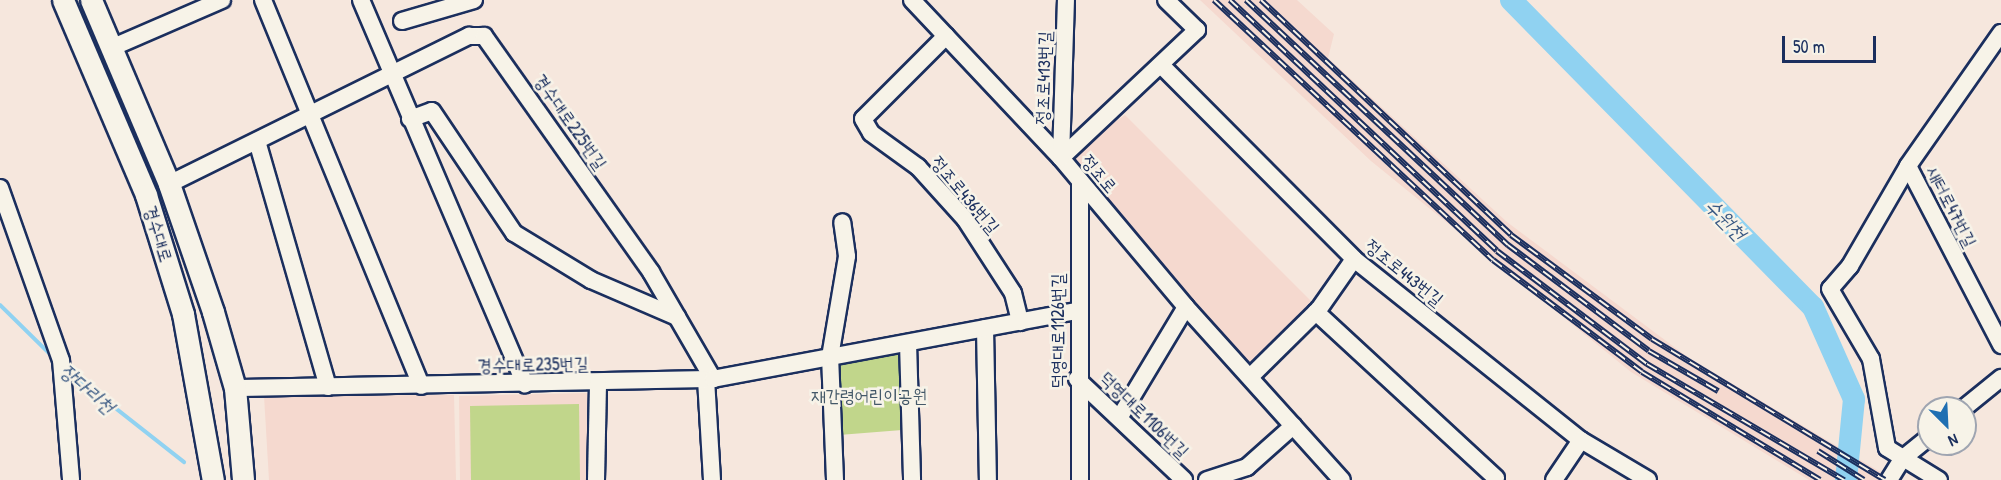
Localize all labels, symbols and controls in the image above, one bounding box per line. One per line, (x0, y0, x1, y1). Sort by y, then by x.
scale bar (1785, 24, 1880, 62)
street label: 정조로413번길 (1032, 31, 1056, 125)
text: 50 m (1793, 34, 1825, 59)
street label: 경수대로225번길 (529, 70, 611, 174)
street label: 정조로 (1077, 150, 1121, 198)
street label: 정조로436번길 (926, 152, 1004, 238)
street label: 새터로47번길 (1921, 163, 1981, 251)
water label: 수원천 (1701, 193, 1751, 245)
street label: 경수대로 (139, 203, 177, 265)
street label: 정조로443번길 (1361, 235, 1447, 311)
street label: 덕영대로1126번길 (1047, 273, 1069, 389)
street label: 경수대로235번길 (477, 353, 589, 377)
water label: 장다리천 (56, 358, 120, 418)
street label: 덕영대로1106번길 (1095, 367, 1193, 463)
park label: 재간령어린이공원 (811, 385, 927, 407)
north arrow (1917, 396, 1977, 456)
text: N (1945, 429, 1962, 452)

